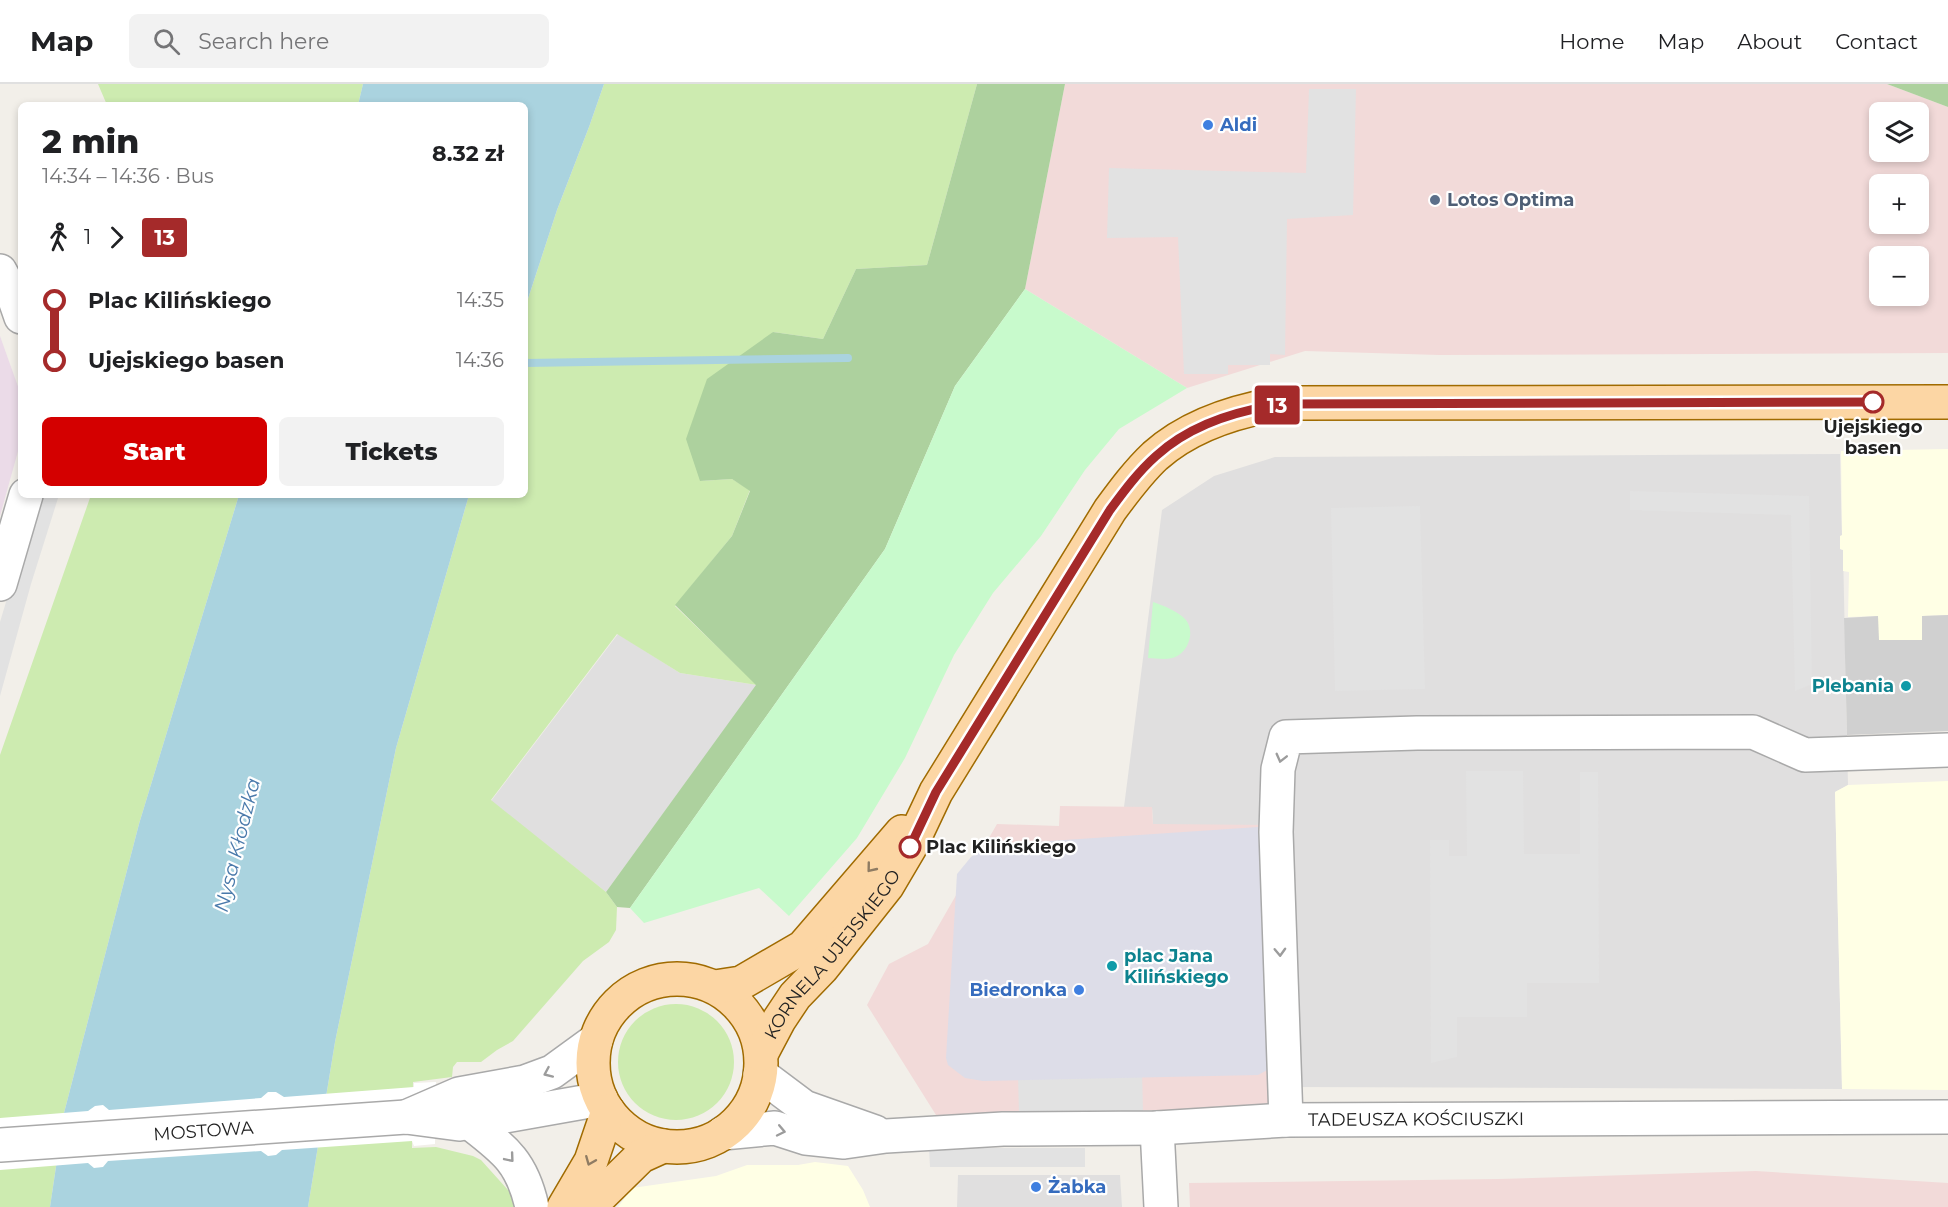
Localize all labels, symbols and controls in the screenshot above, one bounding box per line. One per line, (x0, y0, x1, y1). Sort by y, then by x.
search box (129, 14, 549, 68)
text: Map (30, 24, 93, 58)
icon: search (150, 25, 183, 58)
text: Search here (198, 28, 329, 55)
text: Home (1559, 29, 1624, 54)
text: Map (1657, 29, 1704, 54)
text: About (1737, 29, 1802, 54)
text: Contact (1835, 29, 1918, 54)
map controls (1869, 102, 1929, 306)
button: layers (1869, 102, 1929, 162)
place label: Aldi (1219, 114, 1257, 136)
marker: Aldi (1201, 118, 1215, 132)
text: 2 min (42, 121, 139, 161)
text: 8.32 zł (432, 140, 504, 167)
text: 14:34 – 14:36 · Bus (42, 164, 214, 188)
button: + (1869, 174, 1929, 234)
place label: Lotos Optima (1447, 189, 1574, 211)
marker: Lotos Optima (1428, 193, 1442, 207)
icon: walk (42, 221, 75, 254)
icon: forward (100, 221, 133, 254)
text: 1 (84, 225, 91, 249)
text: 13 (154, 225, 175, 250)
button: − (1869, 246, 1929, 306)
text: Plac Kilińskiego (88, 287, 271, 314)
text: 14:35 (457, 288, 504, 312)
text: Ujejskiego basen (88, 347, 284, 374)
text: 14:36 (456, 348, 504, 372)
line badge: 13 (1250, 386, 1304, 424)
marker: Ujejskiego basen (1862, 391, 1884, 413)
text: 13 (1267, 393, 1287, 418)
place label: Ujejskiego basen (1824, 416, 1923, 459)
button: Start (42, 417, 267, 486)
button: Tickets (279, 417, 504, 486)
place label: Plebania (1812, 675, 1894, 697)
marker: Plebania (1899, 679, 1913, 693)
one-way arrow (1276, 752, 1289, 762)
water label: Nysa Kłodzka (209, 776, 265, 914)
marker: Plac Kilińskiego (899, 836, 921, 858)
place label: Plac Kilińskiego (926, 836, 1076, 858)
one-way arrow (867, 861, 878, 872)
street label: KORNELA UJEJSKIEGO (760, 866, 905, 1043)
place label: plac Jana Kilińskiego (1124, 945, 1229, 988)
one-way arrow (1274, 948, 1287, 957)
marker: plac Jana Kilińskiego (1105, 959, 1119, 973)
place label: Biedronka (969, 979, 1067, 1001)
marker: Biedronka (1072, 983, 1086, 997)
one-way arrow (543, 1065, 554, 1077)
street label: TADEUSZA KOŚCIUSZKI (1308, 1108, 1524, 1131)
street label: MOSTOWA (153, 1117, 254, 1145)
one-way arrow (776, 1124, 786, 1137)
one-way arrow (503, 1151, 514, 1162)
one-way arrow (585, 1155, 597, 1166)
place label: Żabka (1048, 1176, 1106, 1198)
marker: Żabka (1029, 1180, 1043, 1194)

